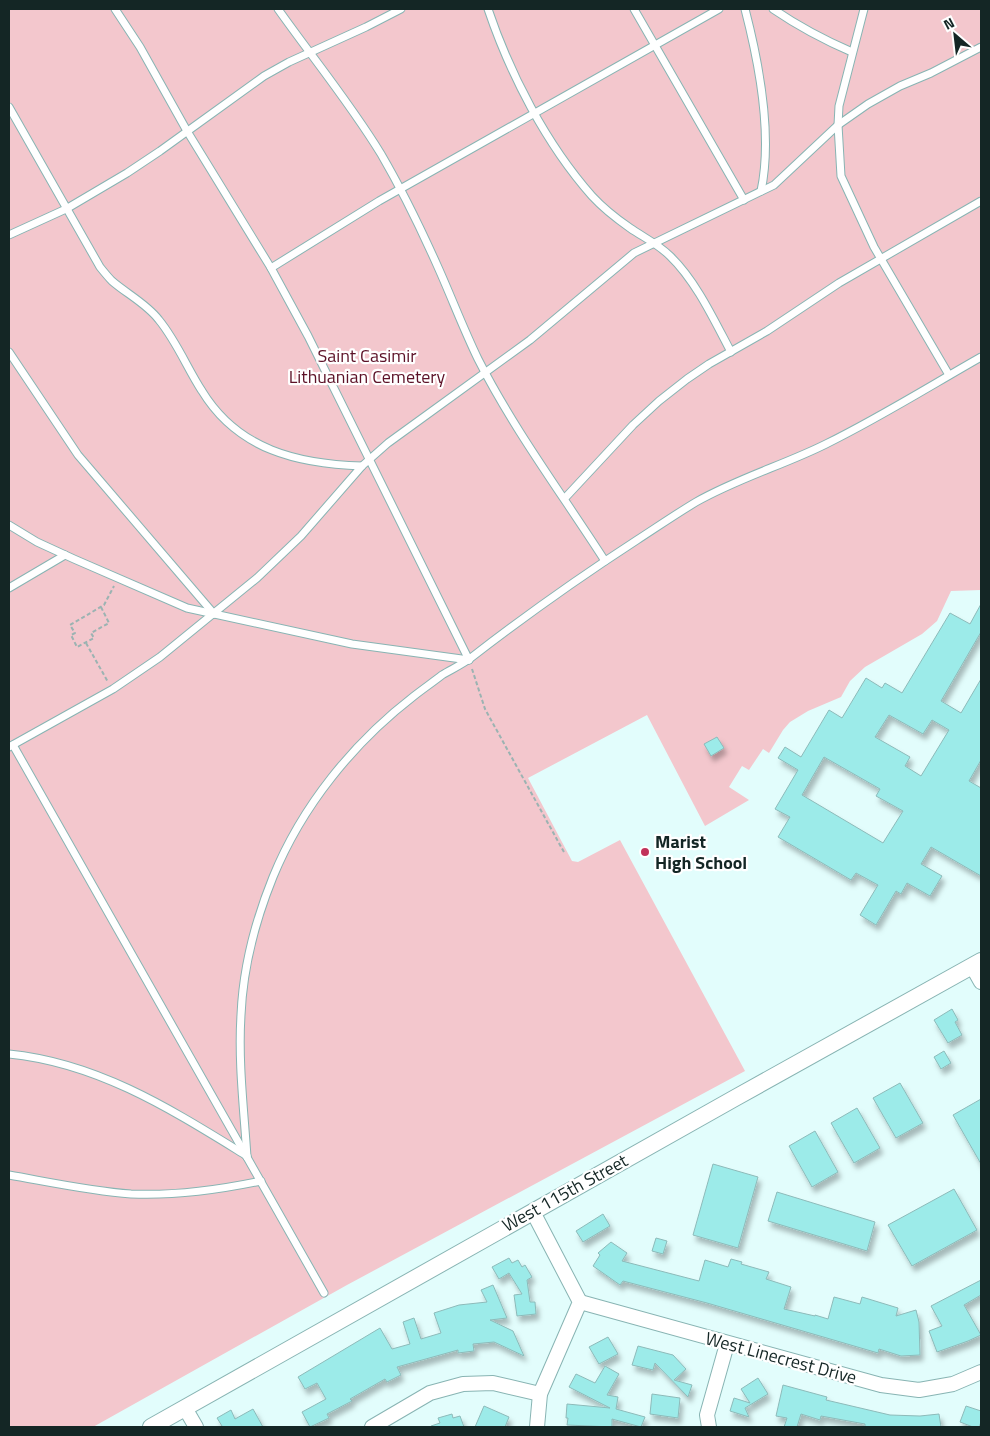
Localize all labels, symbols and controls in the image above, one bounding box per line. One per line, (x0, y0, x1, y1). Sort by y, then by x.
north arrow (930, 10, 980, 60)
text: N (939, 12, 958, 35)
park label: Saint Casimir Lithuanian Cemetery (289, 342, 446, 390)
place label: Marist High School (655, 828, 747, 876)
marker: Marist High School (639, 846, 651, 858)
street label: West 115th Street (497, 1147, 633, 1238)
street label: West Linecrest Drive (702, 1324, 860, 1391)

